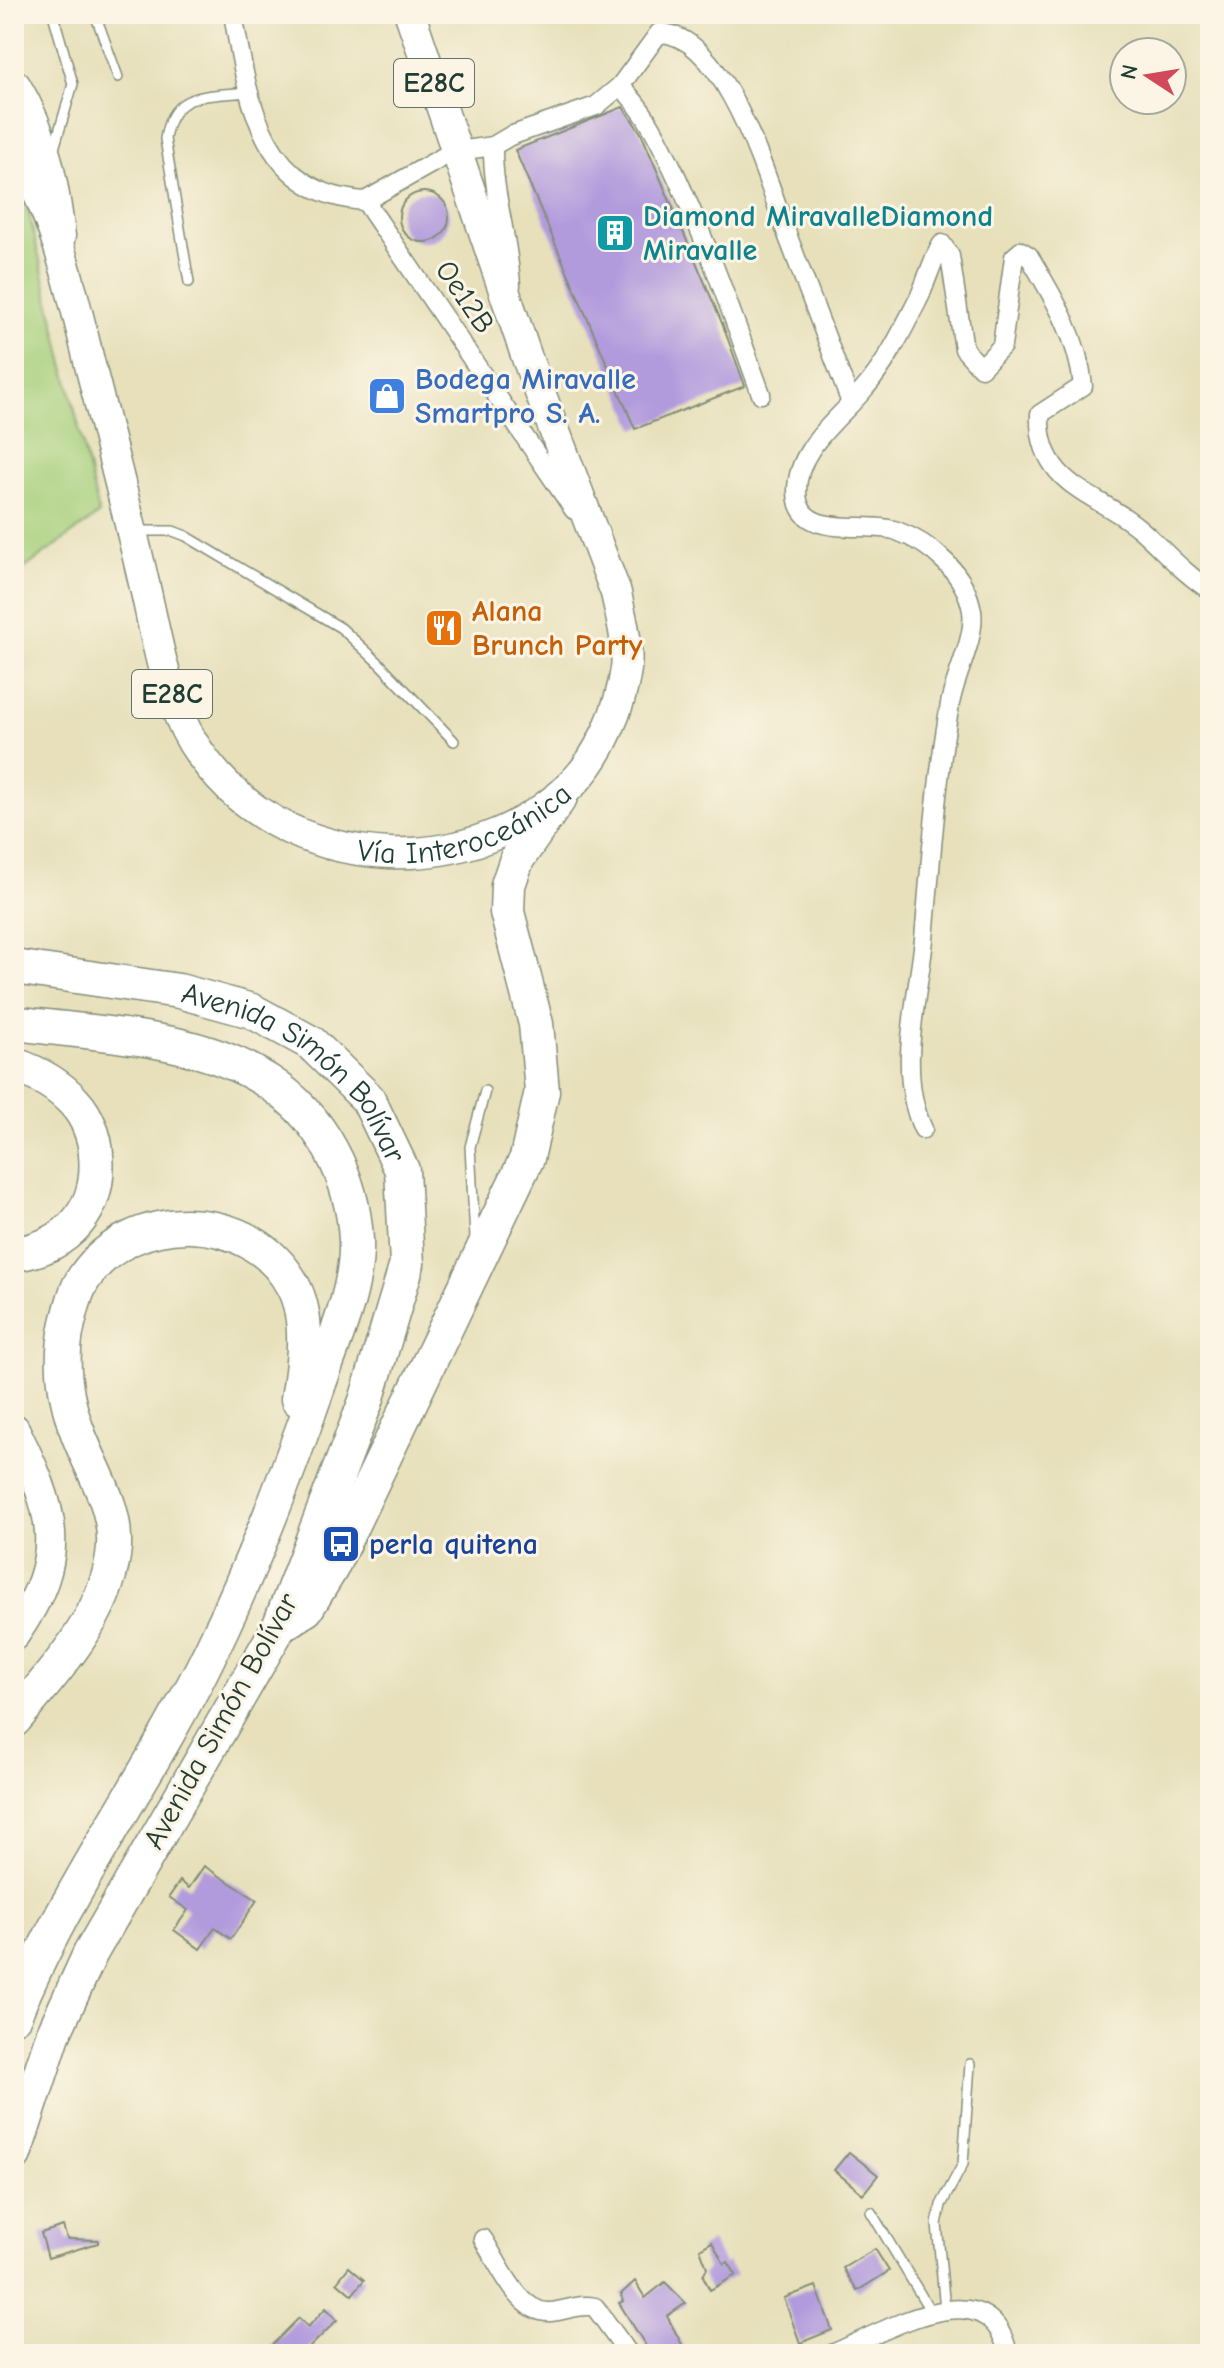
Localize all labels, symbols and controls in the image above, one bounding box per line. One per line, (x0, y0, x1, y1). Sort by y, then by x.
north arrow (1108, 36, 1188, 116)
road number: E28C (394, 59, 474, 107)
text: N (1115, 62, 1144, 82)
place label: Diamond MiravalleDiamond Miravalle (643, 199, 993, 268)
building icon: Diamond MiravalleDiamond Miravalle (594, 212, 636, 254)
street label: Oe12B (428, 254, 502, 340)
place label: Bodega Miravalle Smartpro S. A. (415, 362, 636, 431)
shop icon: Bodega Miravalle Smartpro S. A. (366, 375, 408, 417)
place label: Alana Brunch Party (472, 594, 643, 663)
restaurant icon: Alana Brunch Party (423, 607, 465, 649)
road number: E28C (132, 670, 212, 718)
street label: Vía Interoceánica (355, 776, 578, 871)
street label: Avenida Simón Bolívar (178, 975, 413, 1168)
bus stop icon: perla quitena (320, 1523, 362, 1565)
place label: perla quitena (369, 1527, 538, 1562)
street label: Avenida Simón Bolívar (136, 1587, 306, 1855)

